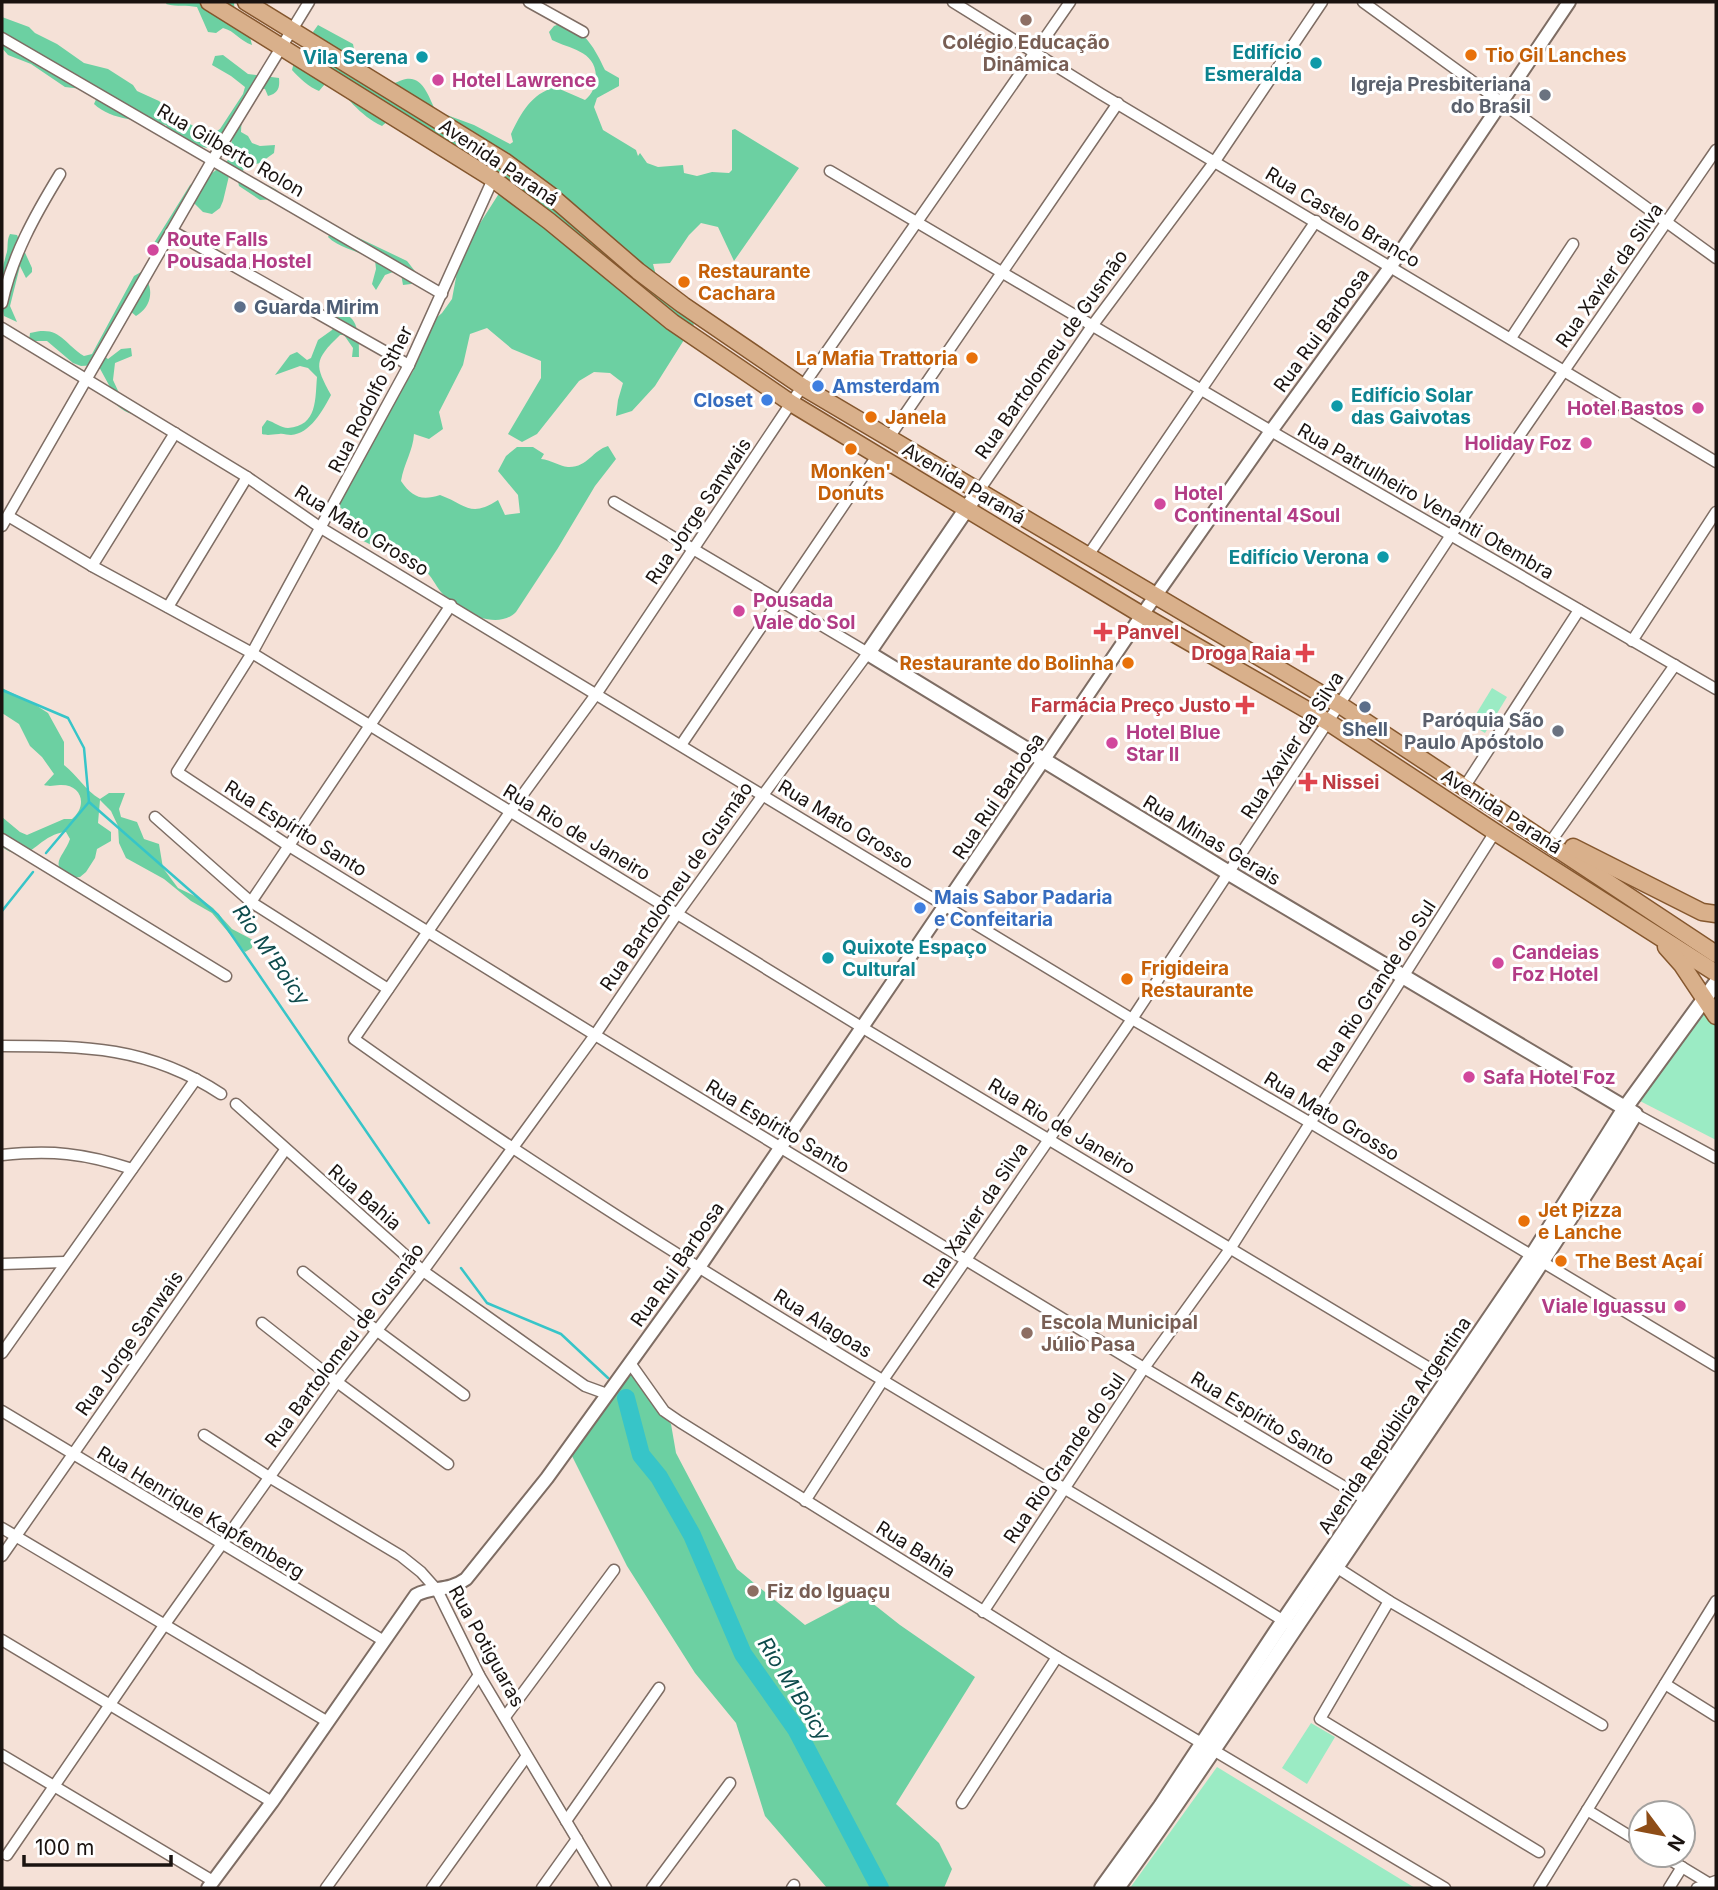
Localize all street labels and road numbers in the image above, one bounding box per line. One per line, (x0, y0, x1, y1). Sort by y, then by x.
street label: Rua Gilberto Rolon (153, 99, 309, 202)
street label: Avenida Paraná (435, 114, 563, 211)
street label: Rua Castelo Branco (1261, 162, 1424, 273)
street label: Rua Xavier da Silva (1551, 199, 1668, 352)
street label: Rua Bartolomeu de Gusmão (970, 245, 1133, 463)
street label: Rua Rui Barbosa (1269, 264, 1374, 397)
street label: Rua Rodolfo Sther (324, 322, 417, 476)
street label: Rua Patrulheiro Venanti Otembra (1293, 418, 1558, 584)
street label: Rua Jorge Sanwais (641, 434, 756, 589)
street label: Avenida Paraná (898, 438, 1029, 529)
street label: Rua Mato Grosso (290, 480, 433, 581)
street label: Rua Xavier da Silva (1236, 667, 1349, 823)
street label: Rua Rui Barbosa (948, 729, 1049, 864)
street label: Avenida Paraná (1437, 764, 1566, 859)
street label: Rua Espírito Santo (220, 775, 371, 881)
street label: Rua Mato Grosso (774, 775, 918, 874)
street label: Rua Bartolomeu de Gusmão (595, 777, 758, 995)
street label: Rua Rio de Janeiro (499, 779, 655, 885)
street label: Rua Minas Gerais (1139, 790, 1285, 891)
street label: Rua Rio Grande do Sul (1312, 896, 1441, 1077)
street label: Rua Mato Grosso (1260, 1067, 1404, 1166)
street label: Rua Rio de Janeiro (984, 1073, 1140, 1179)
street label: Rua Espírito Santo (702, 1074, 854, 1178)
street label: Rua Xavier da Silva (918, 1138, 1033, 1293)
street label: Rua Bahia (324, 1159, 406, 1235)
street label: Rua Rui Barbosa (626, 1197, 729, 1331)
street label: Rua Bartolomeu de Gusmão (260, 1239, 429, 1452)
street label: Rua Jorge Sanwais (71, 1266, 188, 1420)
street label: Rua Alagoas (769, 1284, 876, 1363)
street label: Avenida República Argentina (1313, 1312, 1476, 1538)
street label: Rua Espírito Santo (1187, 1366, 1339, 1470)
street label: Rua Rio Grande do Sul (999, 1369, 1130, 1548)
street label: Rua Henrique Kapfemberg (93, 1441, 309, 1584)
street label: Rua Bahia (872, 1516, 960, 1583)
street label: Rua Potiguaras (444, 1582, 529, 1711)

